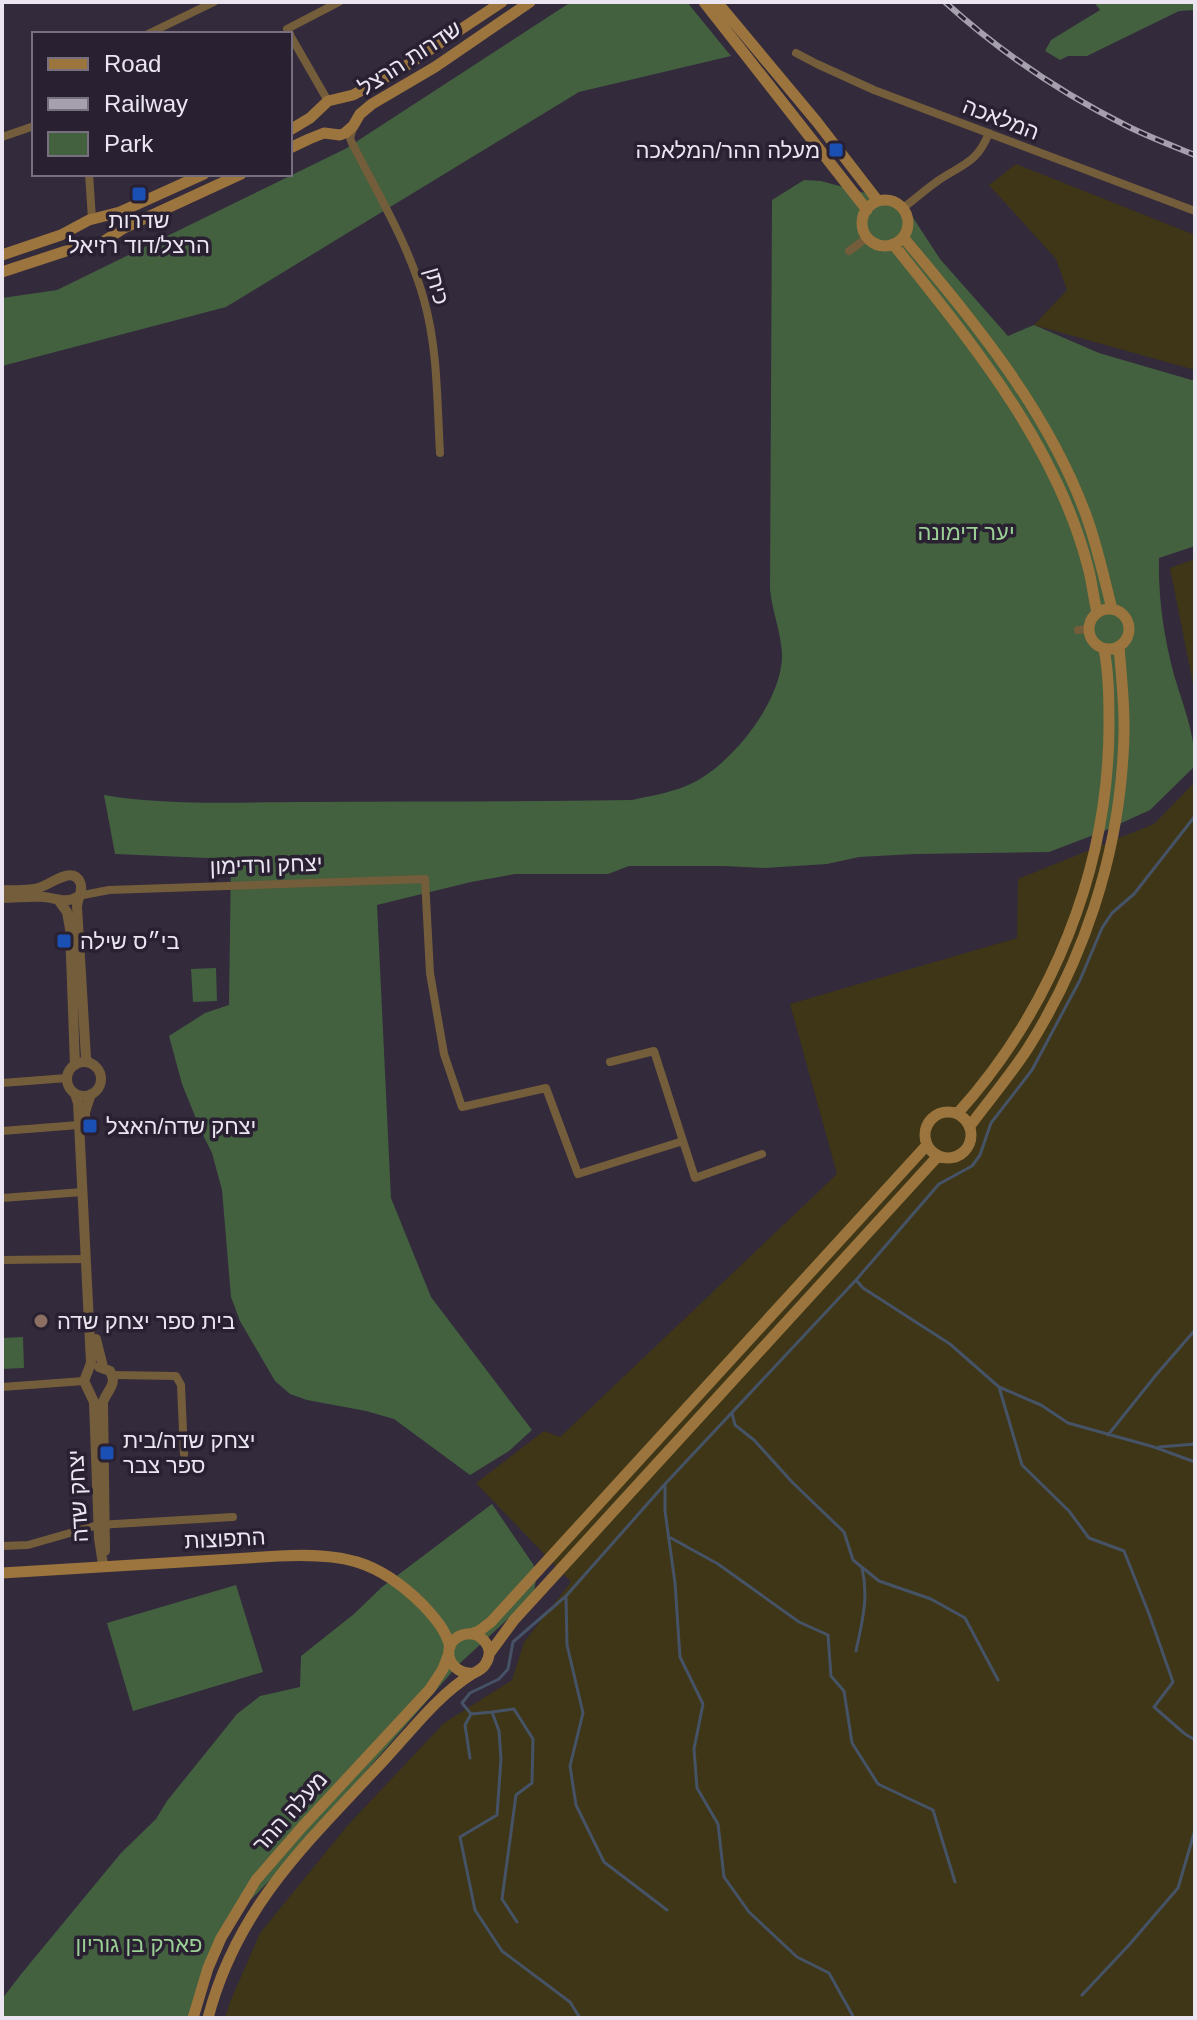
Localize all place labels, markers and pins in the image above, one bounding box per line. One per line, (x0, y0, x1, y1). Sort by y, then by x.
place label: מעלה ההר/המלאכה (635, 138, 820, 163)
marker: מעלה ההר/המלאכה (827, 141, 845, 159)
marker: שדרות הרצל/דוד רזיאל (130, 185, 148, 203)
place label: שדרות הרצל/דוד רזיאל (68, 208, 210, 258)
place label: בי״ס שילה (80, 929, 180, 954)
marker: בי״ס שילה (55, 932, 73, 950)
place label: יצחק שדה/האצל (106, 1114, 256, 1139)
marker: יצחק שדה/האצל (81, 1117, 99, 1135)
place label: בית ספר יצחק שדה (57, 1309, 235, 1334)
marker: בית ספר יצחק שדה (32, 1312, 50, 1330)
place label: יצחק שדה/בית ספר צבר (123, 1428, 256, 1478)
marker: יצחק שדה/בית ספר צבר (98, 1444, 116, 1462)

